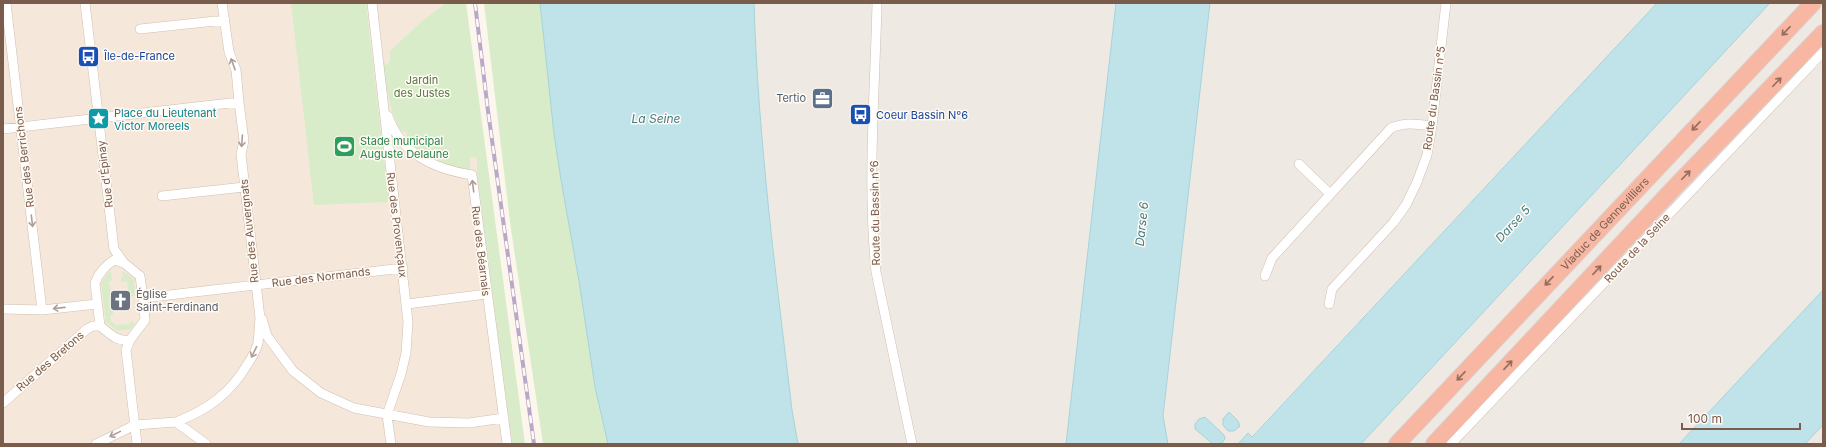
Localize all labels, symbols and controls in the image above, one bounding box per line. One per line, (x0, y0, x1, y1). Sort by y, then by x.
one-way arrow (1781, 26, 1791, 36)
bus stop icon: Île-de-France (75, 43, 101, 69)
street label: Route du Bassin n°5 (1420, 45, 1448, 151)
place label: Île-de-France (103, 49, 175, 63)
one-way arrow (229, 58, 237, 70)
park label: Jardin des Justes (394, 73, 450, 100)
one-way arrow (1772, 76, 1781, 87)
office icon: Tertio (809, 85, 835, 111)
place label: Tertio (776, 91, 806, 105)
bus stop icon: Coeur Bassin N°6 (847, 102, 873, 128)
street label: Rue des Berrichons (11, 105, 37, 208)
place icon: Place du Lieutenant Victor Moreels (85, 106, 111, 132)
place label: Place du Lieutenant Victor Moreels (114, 106, 217, 133)
place label: Coeur Bassin N°6 (876, 108, 968, 122)
water label: La Seine (631, 111, 681, 126)
one-way arrow (1692, 121, 1701, 131)
one-way arrow (239, 134, 246, 147)
sports icon: Stade municipal Auguste Delaune (332, 134, 358, 160)
place label: Stade municipal Auguste Delaune (360, 134, 449, 161)
street label: Rue d'Épinay (94, 139, 116, 209)
street label: Route du Bassin n°6 (867, 160, 883, 266)
one-way arrow (1682, 170, 1691, 180)
street label: Rue des Provençaux (384, 171, 410, 279)
street label: Viaduc de Gennevilliers (1558, 174, 1652, 273)
street label: Rue des Auvergnats (237, 178, 261, 284)
one-way arrow (469, 180, 477, 193)
water label: Darse 6 (1132, 200, 1151, 247)
water label: Darse 5 (1492, 202, 1534, 245)
street label: Rue des Béarnais (469, 205, 493, 297)
street label: Route de la Seine (1601, 210, 1673, 286)
one-way arrow (28, 214, 35, 227)
street label: Rue des Normands (271, 264, 371, 290)
one-way arrow (1592, 265, 1602, 275)
one-way arrow (1545, 276, 1554, 286)
church icon: Église Saint-Ferdinand (107, 287, 133, 313)
place label: Église Saint-Ferdinand (136, 287, 219, 314)
one-way arrow (53, 305, 66, 312)
street label: Rue des Bretons (13, 328, 87, 394)
one-way arrow (250, 346, 257, 358)
one-way arrow (1503, 360, 1512, 370)
one-way arrow (1456, 371, 1465, 381)
scale bar (1682, 405, 1800, 431)
text: 100 m (1688, 411, 1722, 426)
one-way arrow (110, 431, 122, 438)

